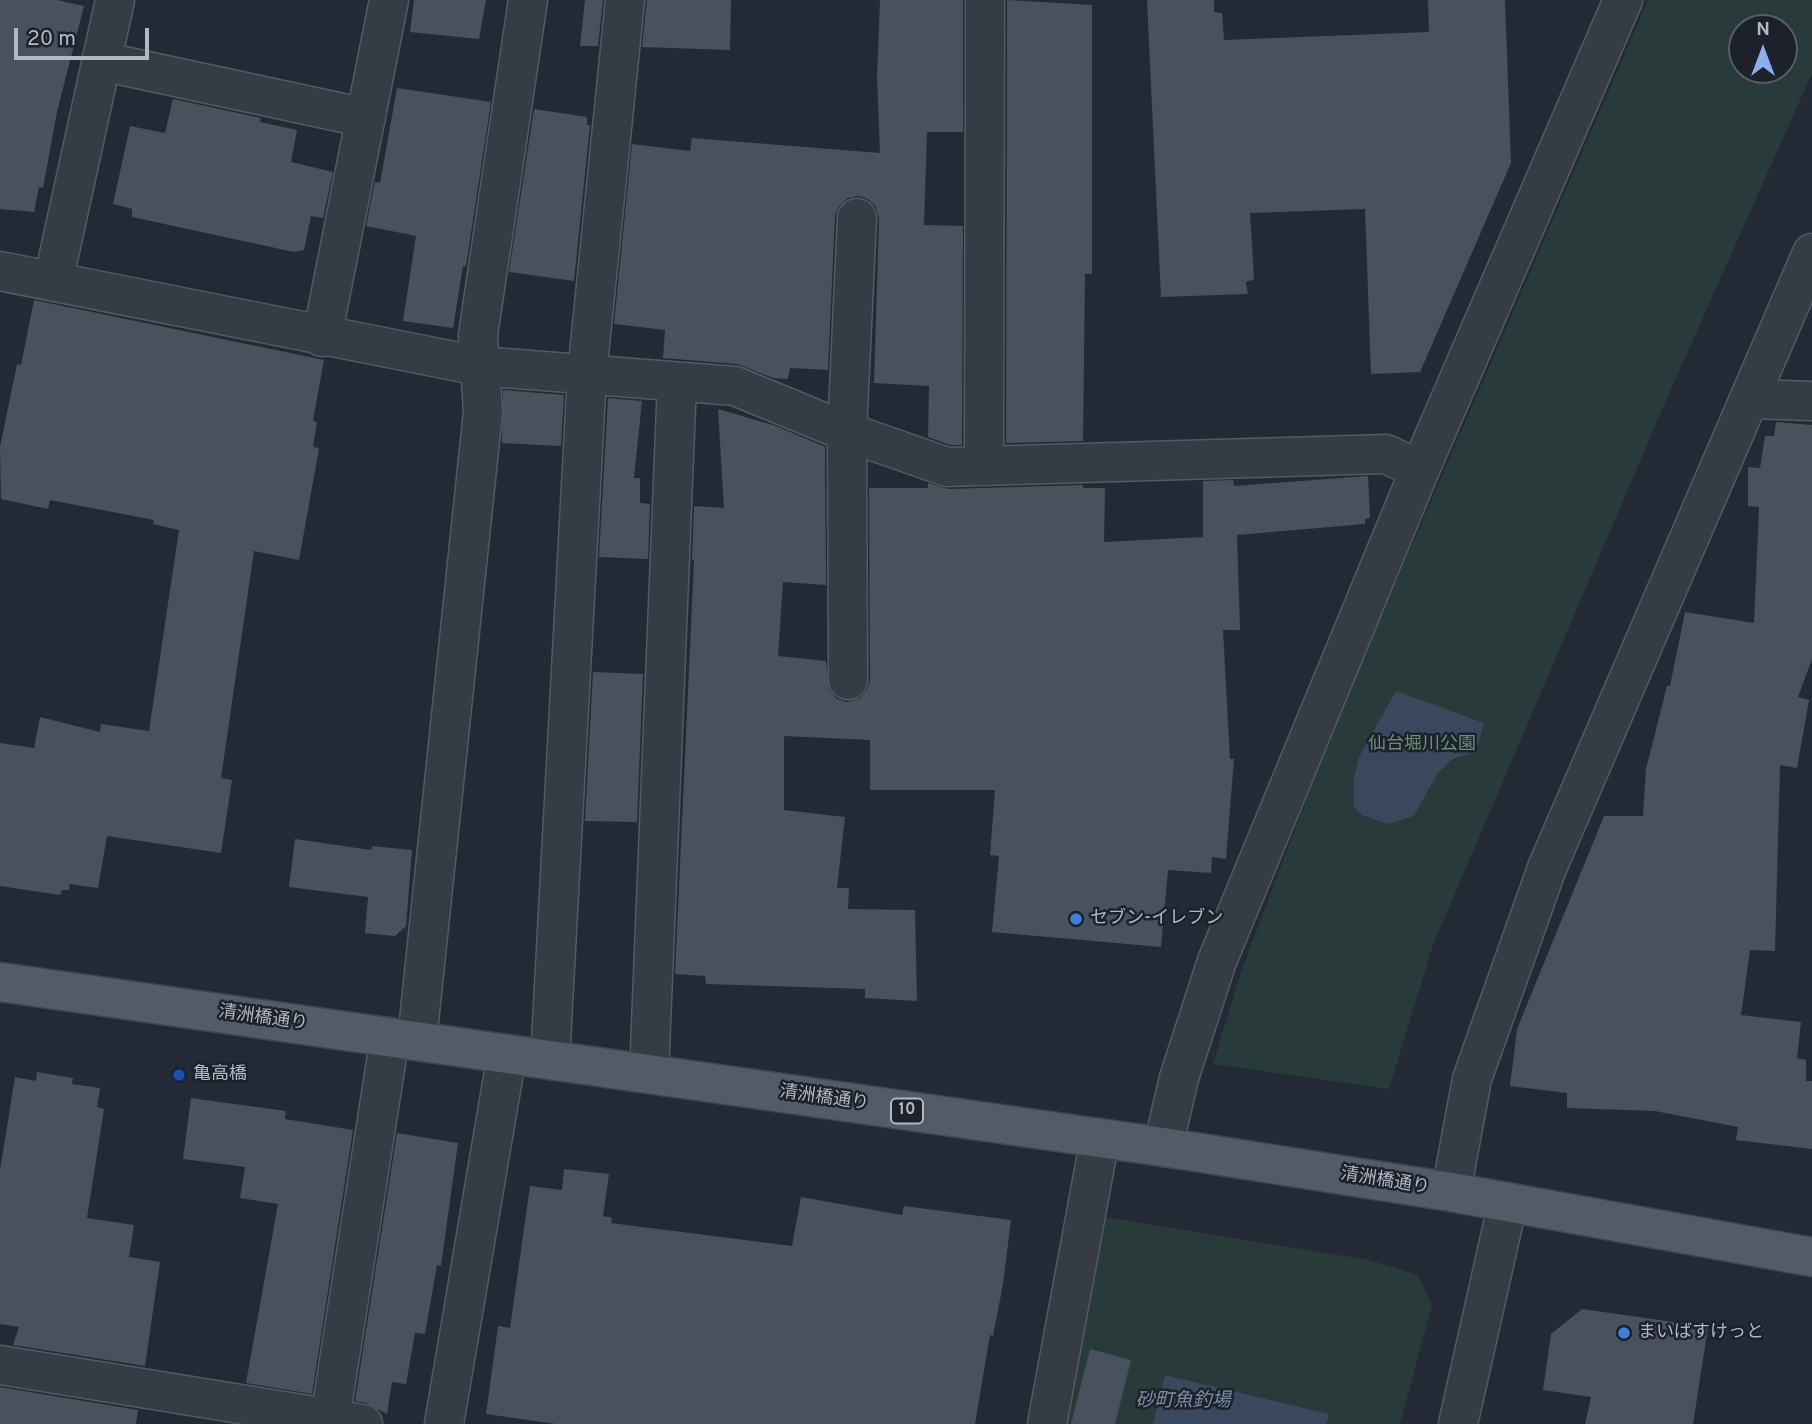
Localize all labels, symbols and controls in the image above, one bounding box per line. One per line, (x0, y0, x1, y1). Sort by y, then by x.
scale bar (18, 14, 152, 58)
north arrow (1728, 14, 1798, 84)
text: N (1756, 18, 1770, 42)
text: 20 m (27, 26, 76, 53)
park label: 仙台堀川公園 (1368, 734, 1476, 756)
place label: セブン-イレブン (1090, 908, 1223, 930)
marker: セブン-イレブン (1068, 911, 1084, 927)
street label: 清洲橋通り (217, 1002, 309, 1036)
place label: 亀高橋 (193, 1064, 247, 1086)
marker: 亀高橋 (171, 1067, 187, 1083)
street label: 清洲橋通り (778, 1082, 870, 1116)
road number: 10 (891, 1098, 923, 1124)
street label: 清洲橋通り (1339, 1164, 1431, 1200)
place label: まいばすけっと (1638, 1322, 1764, 1344)
marker: まいばすけっと (1616, 1325, 1632, 1341)
water label: 砂町魚釣場 (1136, 1391, 1230, 1413)

